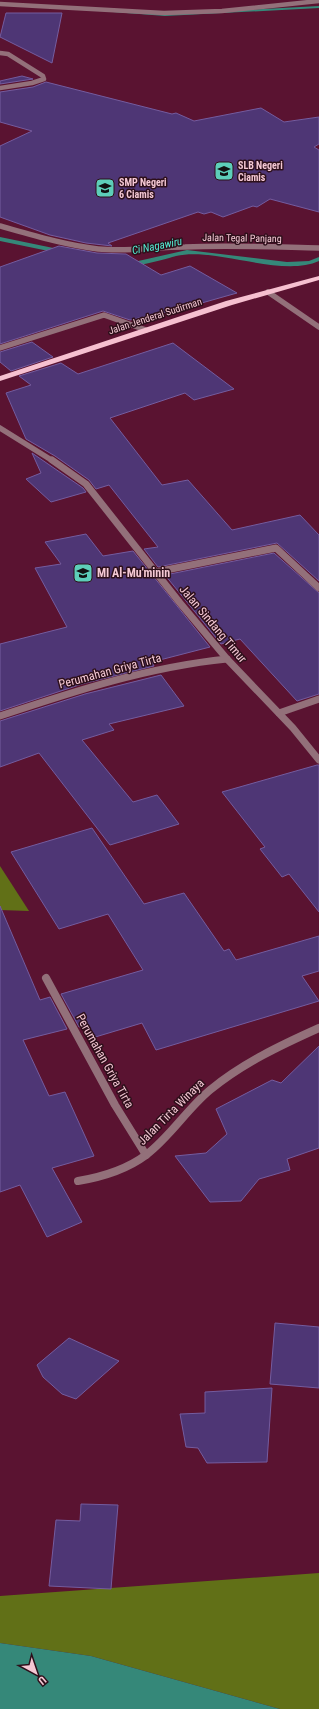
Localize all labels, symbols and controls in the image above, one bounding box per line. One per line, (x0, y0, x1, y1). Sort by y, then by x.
school or university icon: SLB Negeri Ciamis (213, 160, 235, 182)
place label: SLB Negeri Ciamis (238, 160, 283, 183)
school or university icon: SMP Negeri 6 Ciamis (94, 177, 116, 199)
place label: SMP Negeri 6 Ciamis (119, 177, 167, 200)
street label: Jalan Tegal Panjang (202, 232, 282, 244)
water label: Ci Nagawiru (131, 235, 183, 257)
street label: Jalan Jenderal Sudirman (107, 296, 203, 336)
school or university icon: MI Al-Mu'minin (72, 562, 94, 584)
place label: MI Al-Mu'minin (97, 566, 170, 580)
street label: Jalan Sindang Timur (177, 582, 250, 666)
street label: Perumahan Griya Tirta (57, 651, 163, 691)
street label: Perumahan Griya Tirta (73, 1011, 137, 1111)
street label: Jalan Tirta Winaya (135, 1076, 207, 1148)
north arrow (16, 1653, 56, 1693)
text: U (36, 1673, 49, 1687)

